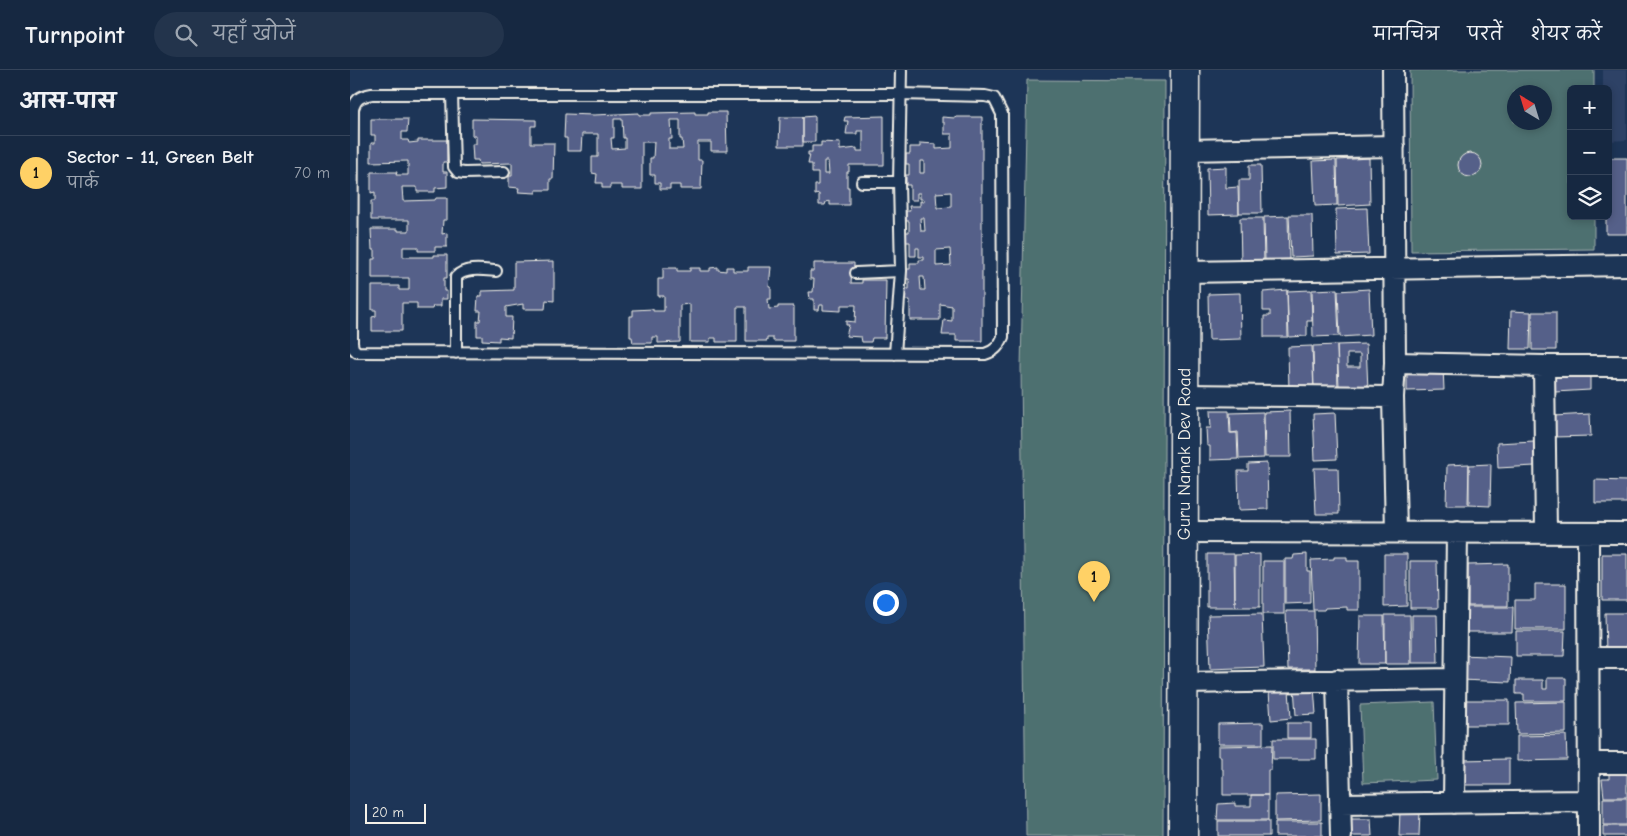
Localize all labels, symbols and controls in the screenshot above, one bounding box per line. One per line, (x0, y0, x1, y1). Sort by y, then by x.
search box (154, 12, 504, 57)
text: Turnpoint (25, 21, 124, 49)
icon: search (172, 21, 200, 49)
text: यहाँ खोजें (212, 23, 296, 45)
text: मानचित्र (1373, 24, 1439, 45)
text: परतें (1467, 24, 1503, 45)
text: शेयर करें (1531, 24, 1602, 45)
north arrow (1507, 85, 1552, 130)
map controls (1567, 85, 1612, 220)
button: + (1567, 85, 1612, 130)
text: आस-पास (20, 89, 116, 113)
button: − (1567, 130, 1612, 175)
text: Sector - 11, Green Belt (67, 146, 253, 168)
text: 1 (33, 164, 39, 182)
text: 70 m (294, 164, 330, 182)
text: पार्क (67, 174, 98, 192)
button: layers (1567, 175, 1612, 220)
street label: Guru Nanak Dev Road (1173, 368, 1195, 540)
pin: 1 (1078, 561, 1110, 602)
your location (873, 590, 899, 616)
scale bar (365, 801, 426, 824)
text: 20 m (372, 804, 404, 821)

